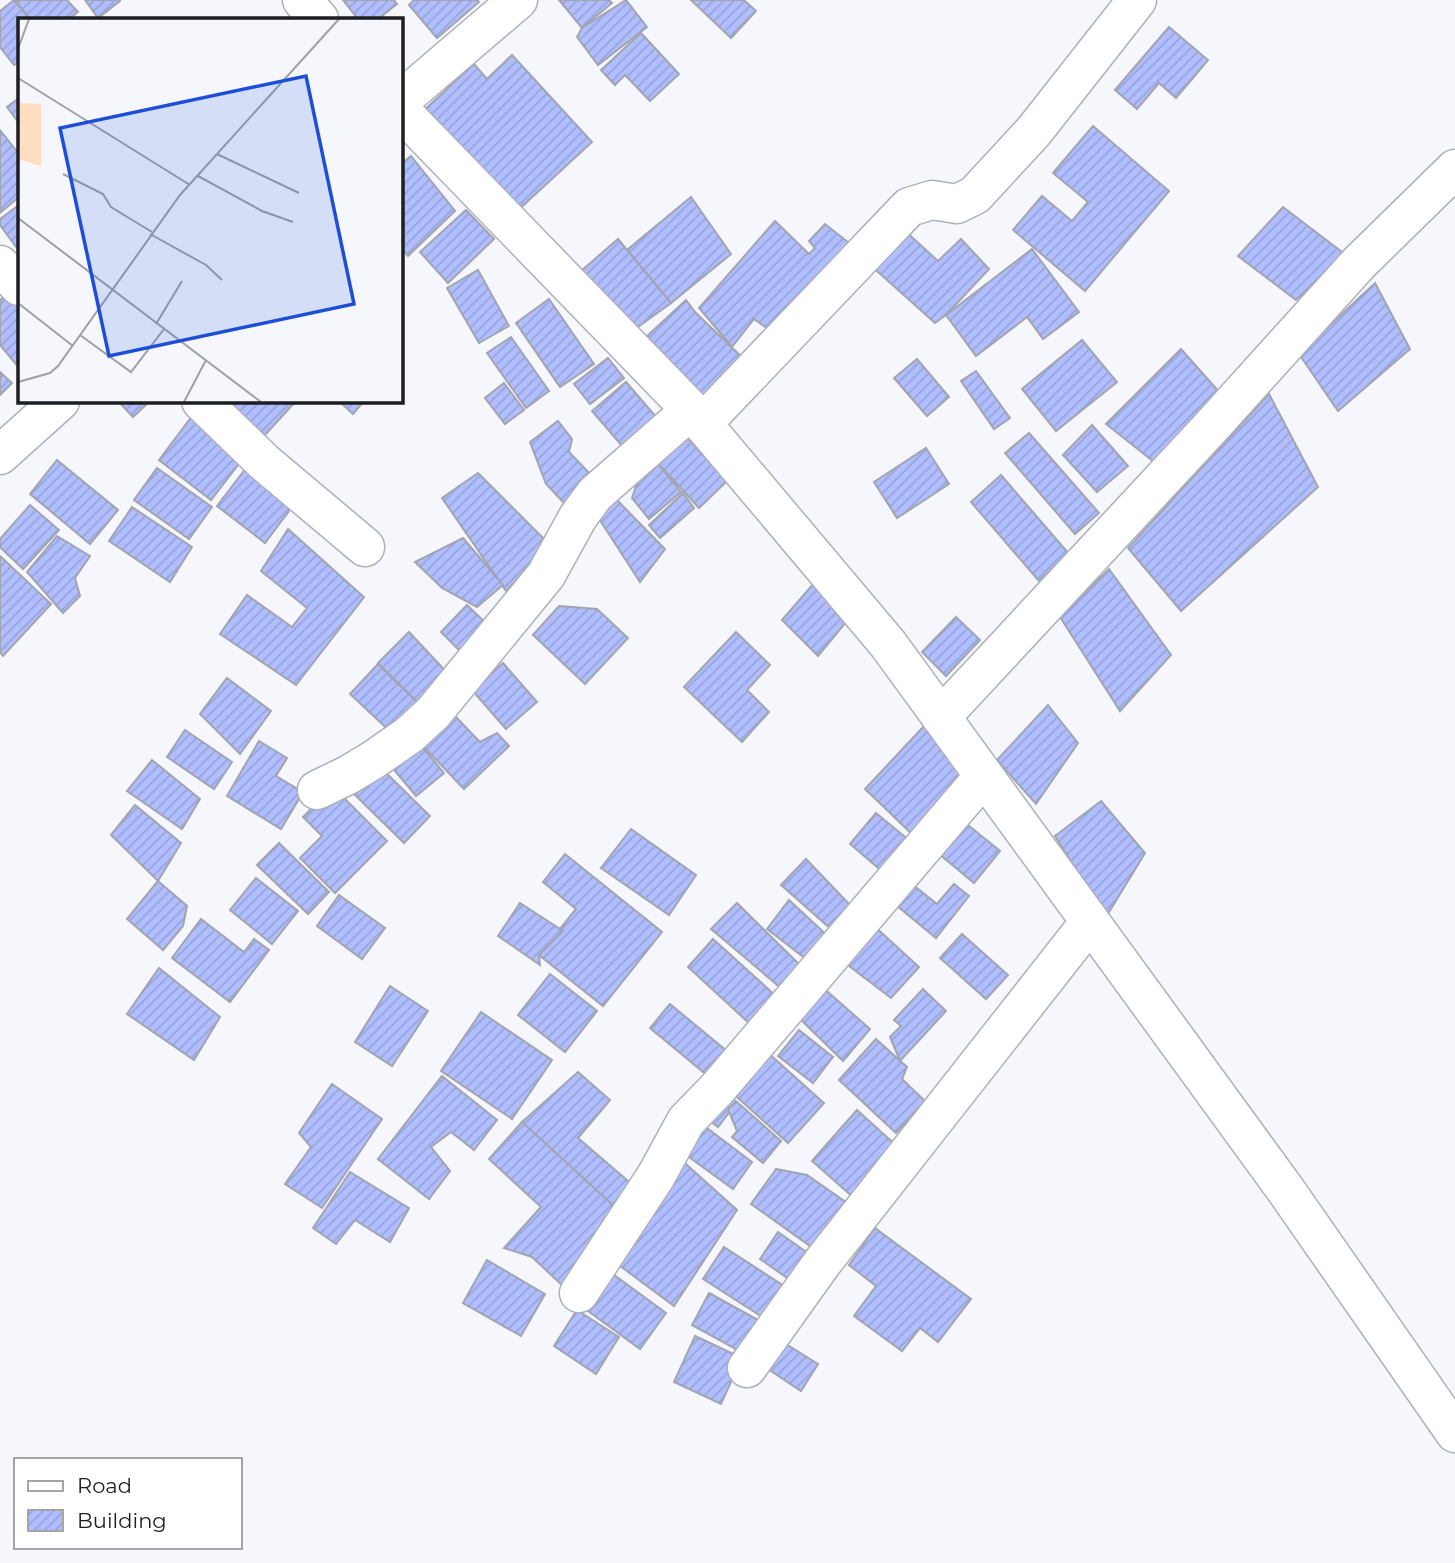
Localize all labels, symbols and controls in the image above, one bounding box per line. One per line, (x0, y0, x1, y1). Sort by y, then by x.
inset map (18, 18, 402, 402)
legend (14, 1458, 242, 1549)
text: Road (77, 1473, 132, 1498)
text: Building (77, 1508, 167, 1533)

